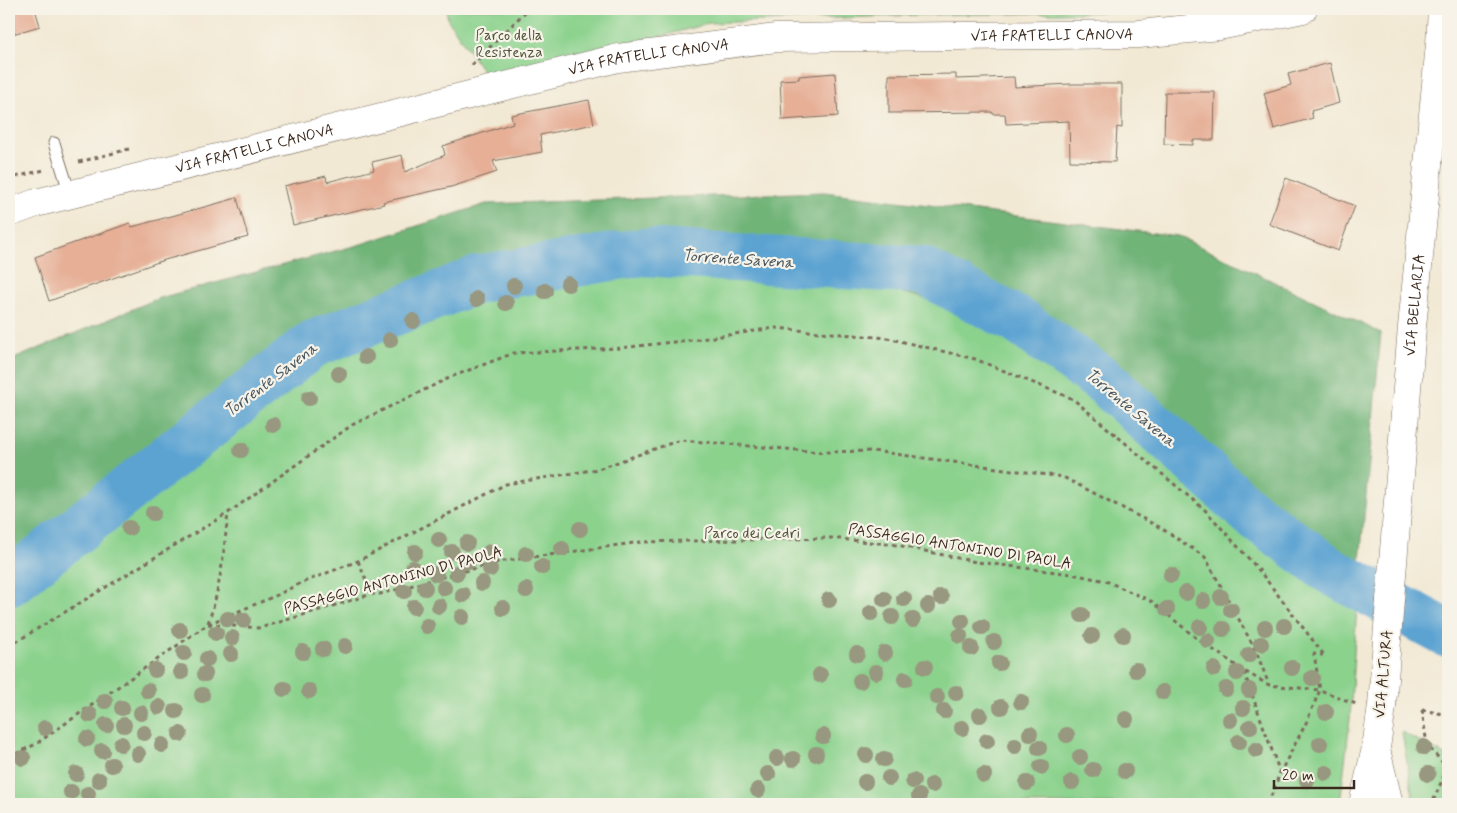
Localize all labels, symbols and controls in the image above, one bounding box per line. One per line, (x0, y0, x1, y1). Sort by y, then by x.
street label: VIA FRATELLI CANOVA (971, 25, 1134, 47)
park label: Parco della Resistenza (475, 26, 543, 63)
street label: VIA FRATELLI CANOVA (566, 35, 730, 81)
street label: VIA FRATELLI CANOVA (173, 120, 336, 179)
water label: Torrente Savena (682, 245, 796, 274)
street label: VIA BELLARIA (1401, 253, 1430, 357)
water label: Torrente Savena (220, 337, 323, 422)
water label: Torrente Savena (1081, 364, 1181, 453)
street label: PASSAGGIO ANTONINO DI PAOLA (847, 519, 1073, 575)
park label: Parco dei Cedri (704, 524, 800, 544)
street label: PASSAGGIO ANTONINO DI PAOLA (282, 542, 505, 620)
street label: VIA ALTURA (1370, 629, 1398, 719)
scale bar (1274, 758, 1354, 790)
text: 20 m (1282, 766, 1314, 786)

